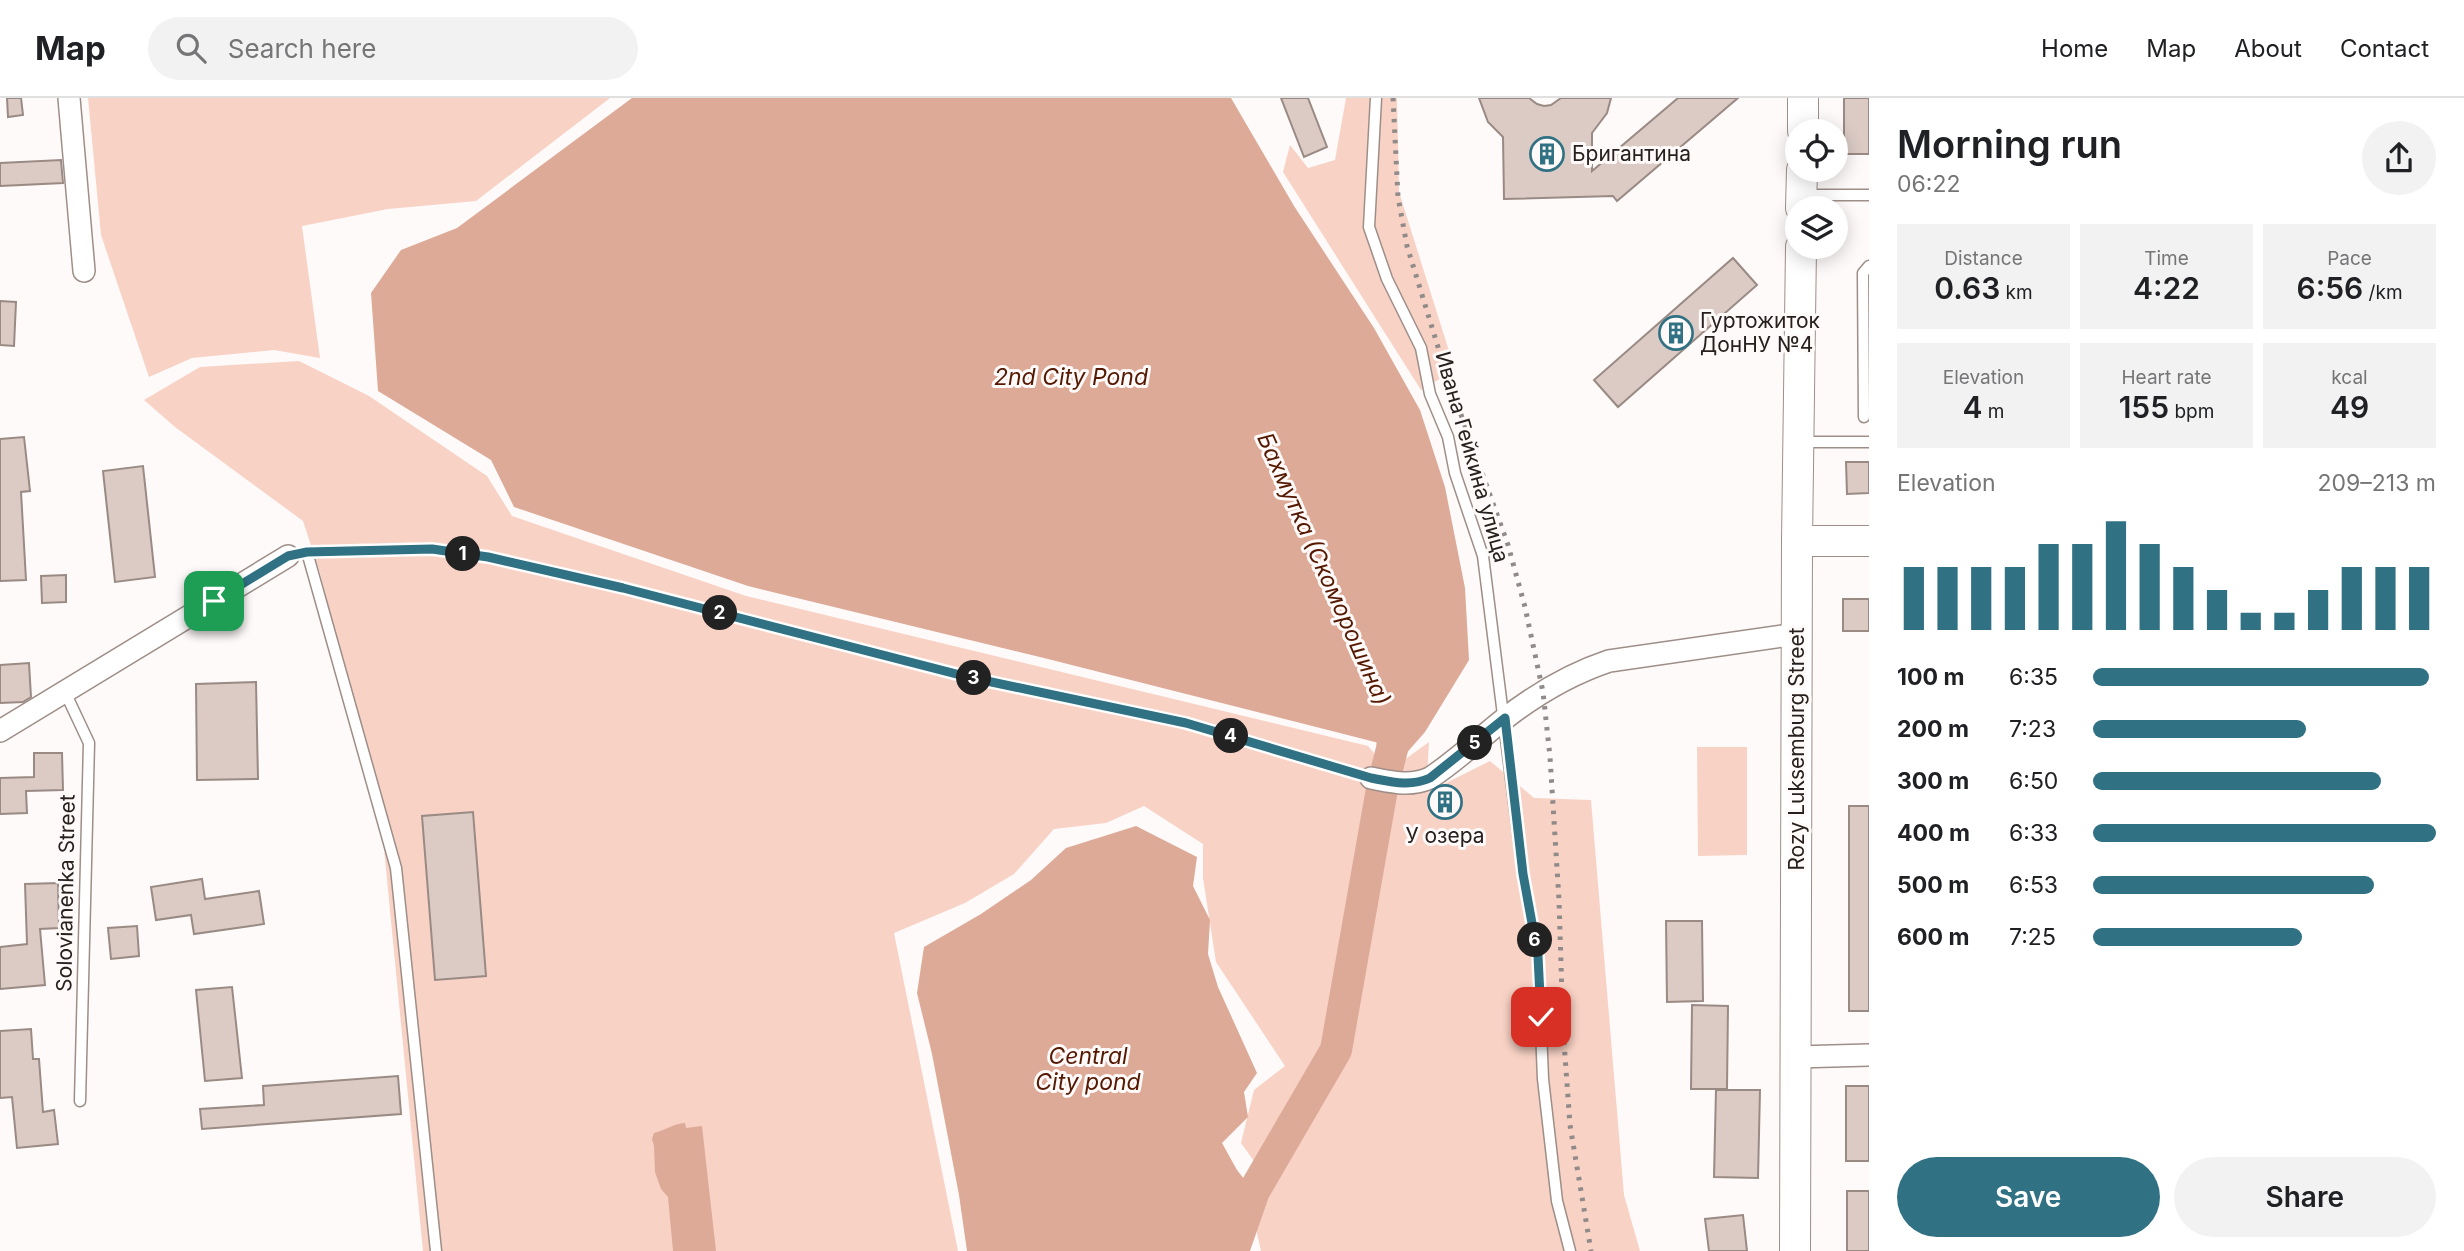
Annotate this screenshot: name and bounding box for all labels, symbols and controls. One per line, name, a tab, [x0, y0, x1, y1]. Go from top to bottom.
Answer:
search box	[148, 17, 638, 80]
text: Map	[35, 28, 106, 68]
icon: search	[172, 29, 210, 67]
text: Search here	[228, 33, 376, 64]
text: Home	[2041, 34, 2108, 63]
text: Map	[2146, 34, 2196, 63]
text: About	[2234, 34, 2302, 63]
text: Contact	[2340, 34, 2429, 63]
map controls	[1785, 119, 1848, 259]
button: locate	[1785, 119, 1848, 182]
text: Morning run	[1897, 121, 2122, 167]
button: share	[2362, 121, 2436, 195]
building icon: Бригантина	[1528, 135, 1566, 173]
place label: Бригантина	[1572, 141, 1691, 166]
text: 06:22	[1897, 170, 1960, 198]
button: layers	[1785, 196, 1848, 259]
text: Distance	[1944, 247, 2023, 270]
text: Time	[2144, 247, 2189, 270]
text: Pace	[2327, 247, 2372, 270]
text: 0.63	[1934, 270, 2000, 306]
text: 4:22	[2133, 270, 2200, 306]
text: 6:56	[2296, 270, 2363, 306]
text: km	[2000, 281, 2033, 304]
text: /km	[2363, 281, 2403, 304]
place label: Гуртожиток ДонНУ №4	[1700, 308, 1821, 357]
building icon: Гуртожиток ДонНУ №4	[1657, 314, 1695, 352]
street label: Ивана Гейкина улица	[1430, 348, 1515, 565]
water label: 2nd City Pond	[994, 363, 1149, 391]
text: Elevation	[1943, 366, 2024, 389]
text: Heart rate	[2122, 366, 2212, 389]
text: kcal	[2331, 366, 2368, 389]
text: 4	[1963, 389, 1982, 425]
text: 155	[2119, 389, 2169, 425]
text: 49	[2330, 389, 2369, 425]
text: m	[1982, 400, 2004, 423]
text: bpm	[2169, 400, 2214, 423]
water label: Бахмутка (Скоморошина)	[1251, 428, 1397, 710]
text: Elevation	[1897, 469, 1996, 497]
text: 209–213 m	[2317, 469, 2436, 497]
pin: 1	[446, 536, 480, 572]
text: 1	[458, 542, 467, 565]
pin	[184, 571, 244, 631]
icon: arrive	[195, 582, 233, 620]
pin: 2	[702, 596, 738, 630]
text: 2	[714, 601, 725, 624]
street label: Rozy Luksemburg Street	[1784, 627, 1809, 871]
pin: 3	[956, 660, 992, 696]
text: 100 m	[1897, 663, 1964, 691]
text: 6:35	[2009, 663, 2058, 691]
text: 3	[967, 666, 980, 689]
text: 200 m	[1897, 715, 1969, 743]
text: 7:23	[2009, 715, 2056, 743]
pin: 4	[1214, 718, 1248, 754]
text: 4	[1224, 724, 1237, 747]
pin: 5	[1458, 726, 1492, 760]
text: 5	[1468, 731, 1481, 754]
text: 300 m	[1897, 767, 1969, 795]
text: 6:50	[2009, 767, 2058, 795]
building icon: У озера	[1426, 783, 1464, 821]
street label: Solovianenka Street	[51, 794, 80, 992]
text: 400 m	[1897, 819, 1970, 847]
text: 6:33	[2009, 819, 2058, 847]
place label: У озера	[1405, 823, 1485, 848]
text: 500 m	[1897, 871, 1969, 899]
text: 6:53	[2009, 871, 2058, 899]
pin: 6	[1518, 922, 1552, 958]
text: 600 m	[1897, 923, 1969, 951]
text: 7:25	[2009, 923, 2056, 951]
text: 6	[1528, 928, 1541, 951]
pin	[1511, 987, 1571, 1047]
icon: check	[1522, 998, 1560, 1036]
water label: Central City pond	[1035, 1042, 1142, 1096]
button: Save	[1897, 1157, 2160, 1237]
button: Share	[2174, 1157, 2436, 1237]

